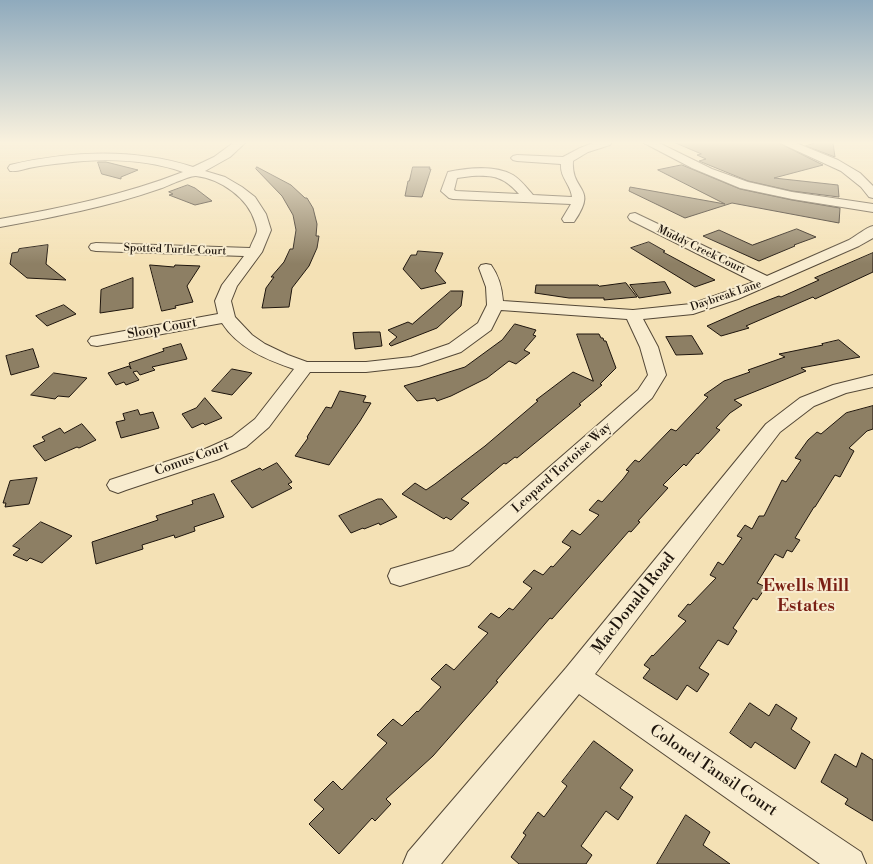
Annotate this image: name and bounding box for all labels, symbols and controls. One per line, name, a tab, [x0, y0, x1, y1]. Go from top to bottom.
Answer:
street label: Muddy Creek Court	[655, 223, 747, 277]
street label: Spotted Turtle Court	[123, 242, 227, 258]
street label: Daybreak Lane	[689, 278, 763, 314]
street label: Sloop Court	[126, 315, 198, 343]
street label: Leopard Tortoise Way	[509, 419, 615, 517]
street label: Comus Court	[153, 438, 231, 480]
street label: MacDonald Road	[588, 549, 680, 659]
district label: Ewells Mill Estates	[763, 577, 849, 617]
street label: Colonel Tansil Court	[646, 721, 780, 821]

